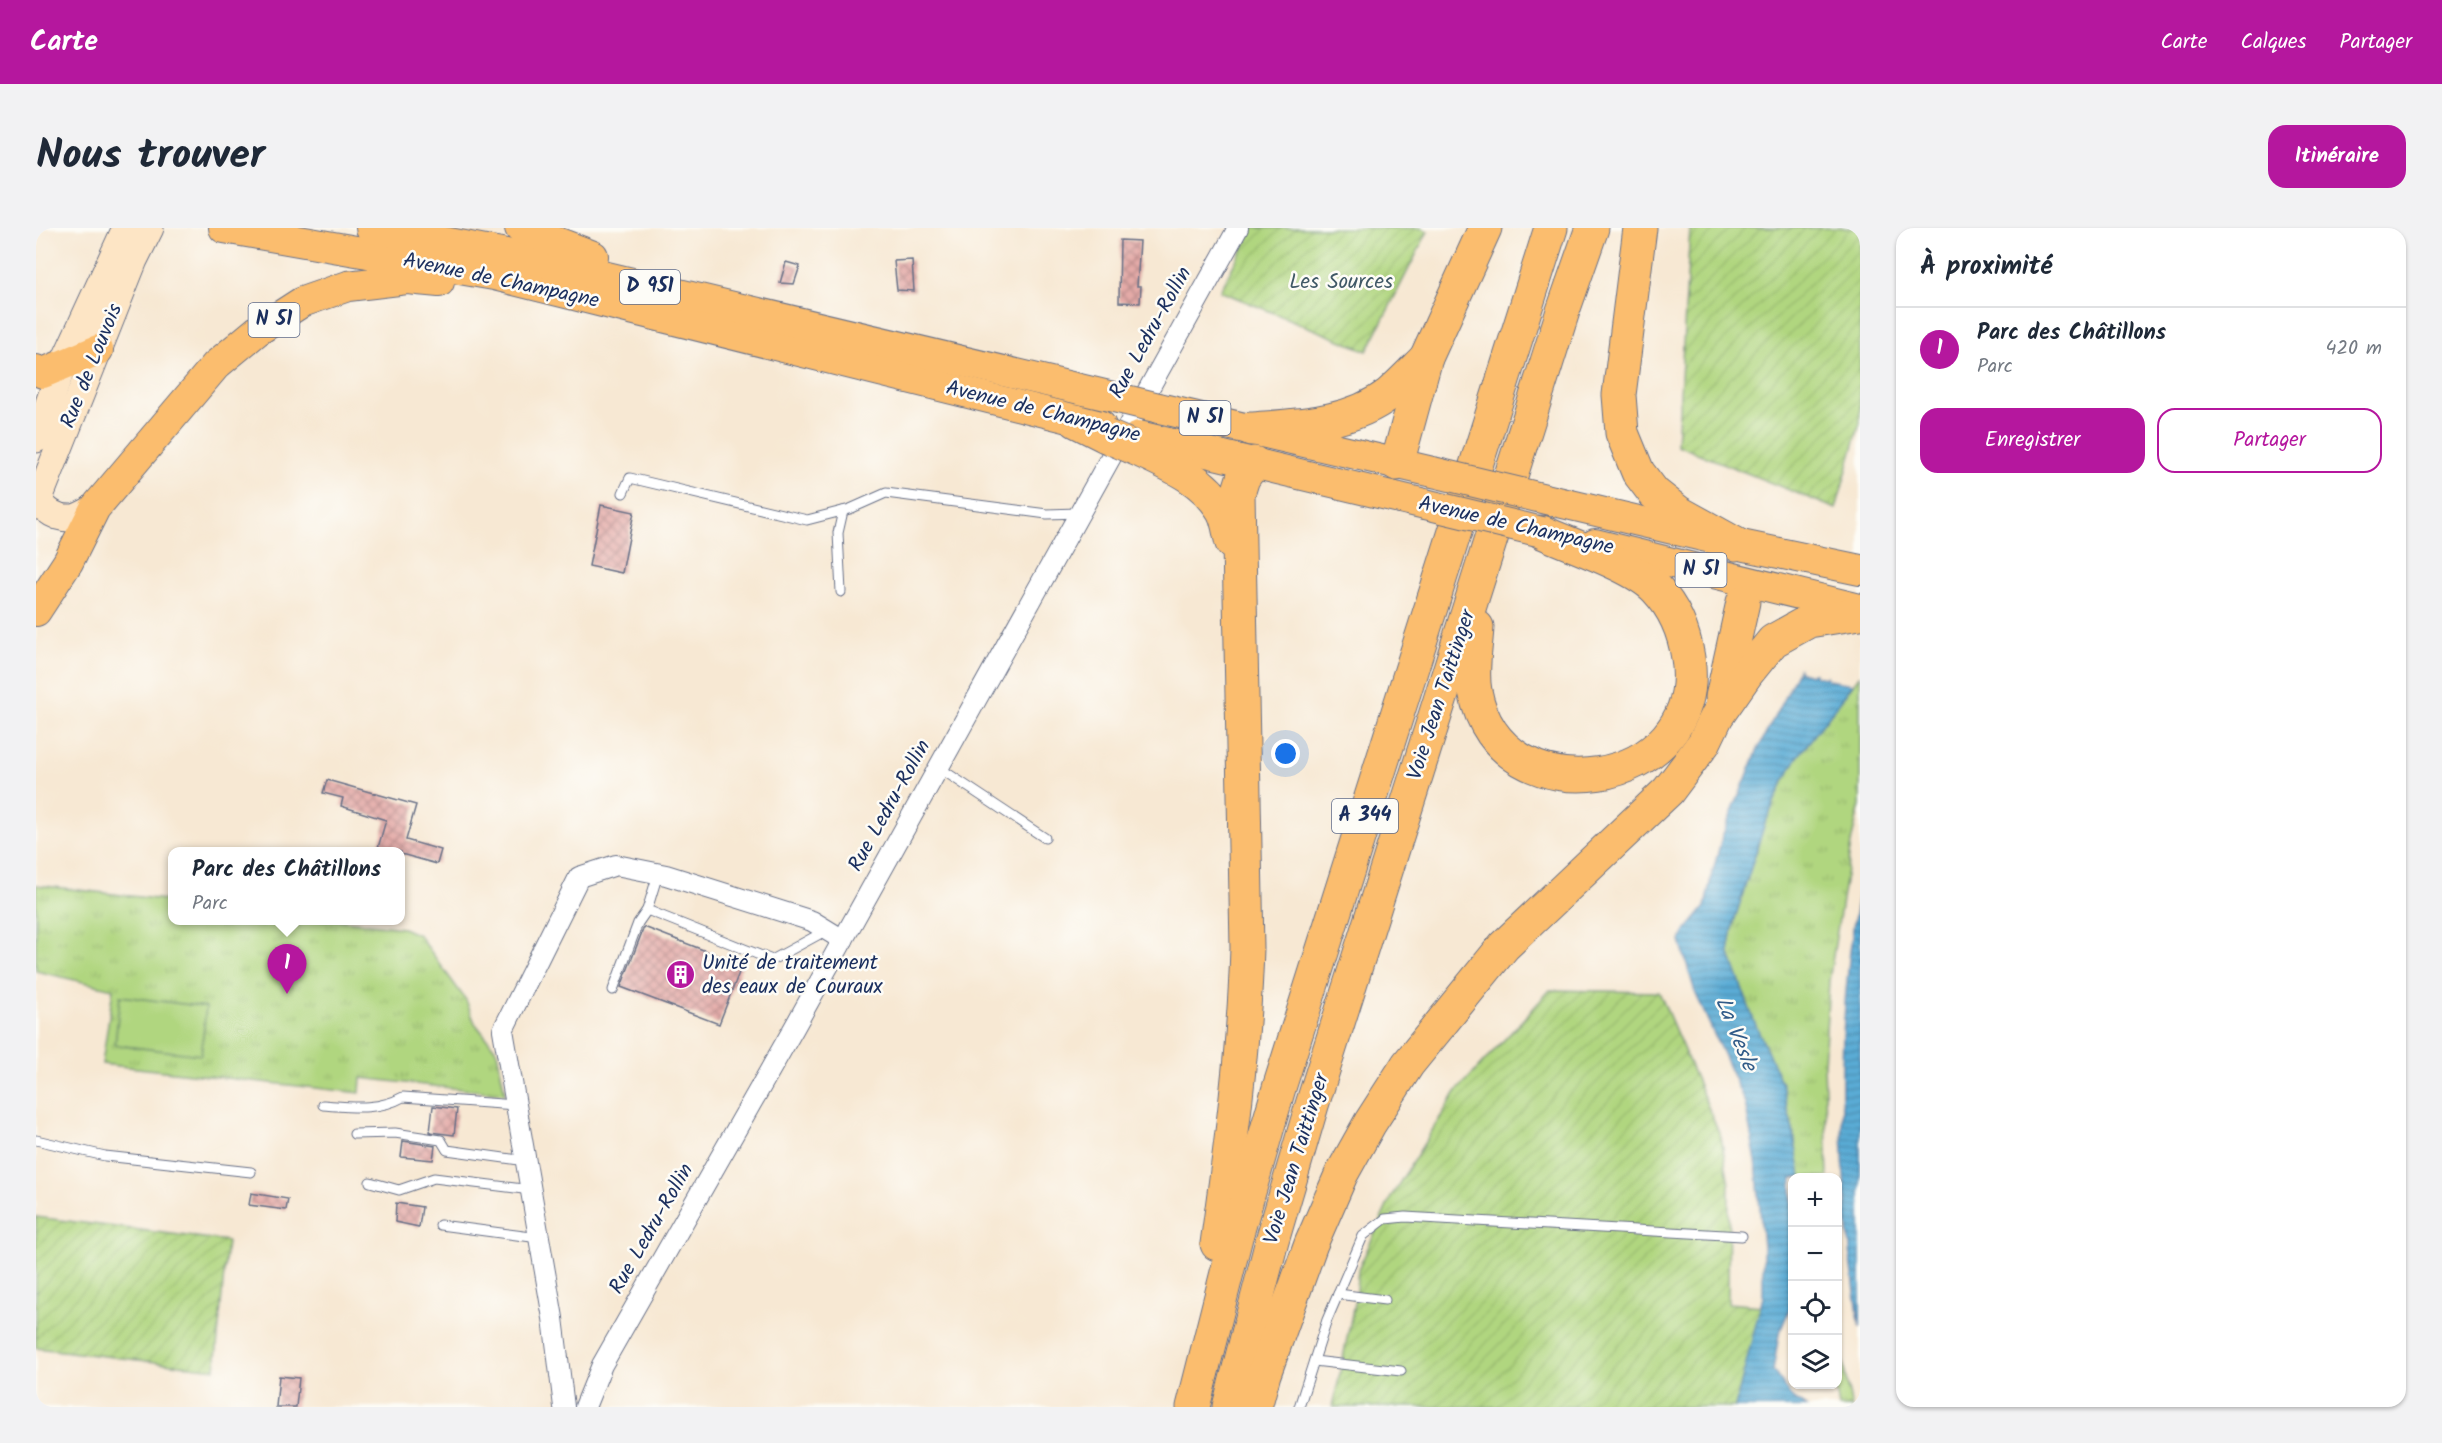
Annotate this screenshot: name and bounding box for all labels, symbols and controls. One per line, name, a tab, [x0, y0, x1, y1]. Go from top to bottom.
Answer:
text: Carte	[30, 20, 98, 65]
text: Carte	[2160, 26, 2207, 59]
text: Calques	[2240, 26, 2306, 59]
text: Partager	[2339, 26, 2412, 59]
text: Nous trouver	[36, 123, 265, 190]
button: Itinéraire	[2268, 125, 2406, 188]
street label: Avenue de Champagne	[400, 244, 603, 318]
text: À proximité	[1920, 246, 2052, 288]
street label: Rue Ledru-Rollin	[1101, 261, 1201, 405]
park label: Les Sources	[1289, 266, 1393, 299]
road number: D 951	[620, 270, 680, 304]
street label: Rue de Louvois	[52, 299, 132, 433]
road number: N 51	[248, 303, 300, 337]
text: Parc des Châtillons	[1977, 316, 2166, 351]
text: 1	[1936, 333, 1943, 365]
text: 420 m	[2325, 333, 2382, 365]
text: Parc	[1977, 351, 2013, 383]
street label: Avenue de Champagne	[942, 372, 1144, 452]
road number: N 51	[1180, 401, 1230, 435]
button: Enregistrer	[1920, 408, 2145, 473]
button: Partager	[2157, 408, 2382, 473]
street label: Avenue de Champagne	[1415, 487, 1617, 565]
road number: N 51	[1676, 553, 1726, 587]
street label: Voie Jean Taittinger	[1399, 605, 1485, 784]
street label: Rue Ledru-Rollin	[840, 734, 940, 878]
your location	[1271, 739, 1300, 768]
road number: A 344	[1332, 799, 1398, 833]
popup	[168, 847, 405, 925]
text: Parc des Châtillons	[192, 853, 381, 888]
text: Parc	[192, 888, 228, 920]
pin: 1	[268, 944, 306, 994]
place label: Unité de traitement des eaux de Couraux	[702, 947, 884, 1004]
building icon: Unité de traitement des eaux de Couraux	[665, 959, 697, 991]
water label: La Vesle	[1704, 992, 1767, 1078]
street label: Voie Jean Taittinger	[1255, 1068, 1339, 1249]
street label: Rue Ledru-Rollin	[601, 1157, 703, 1301]
map controls	[1788, 1173, 1842, 1389]
button: +	[1788, 1173, 1842, 1227]
button: −	[1788, 1227, 1842, 1281]
button: locate	[1788, 1281, 1842, 1335]
button: layers	[1788, 1335, 1842, 1389]

